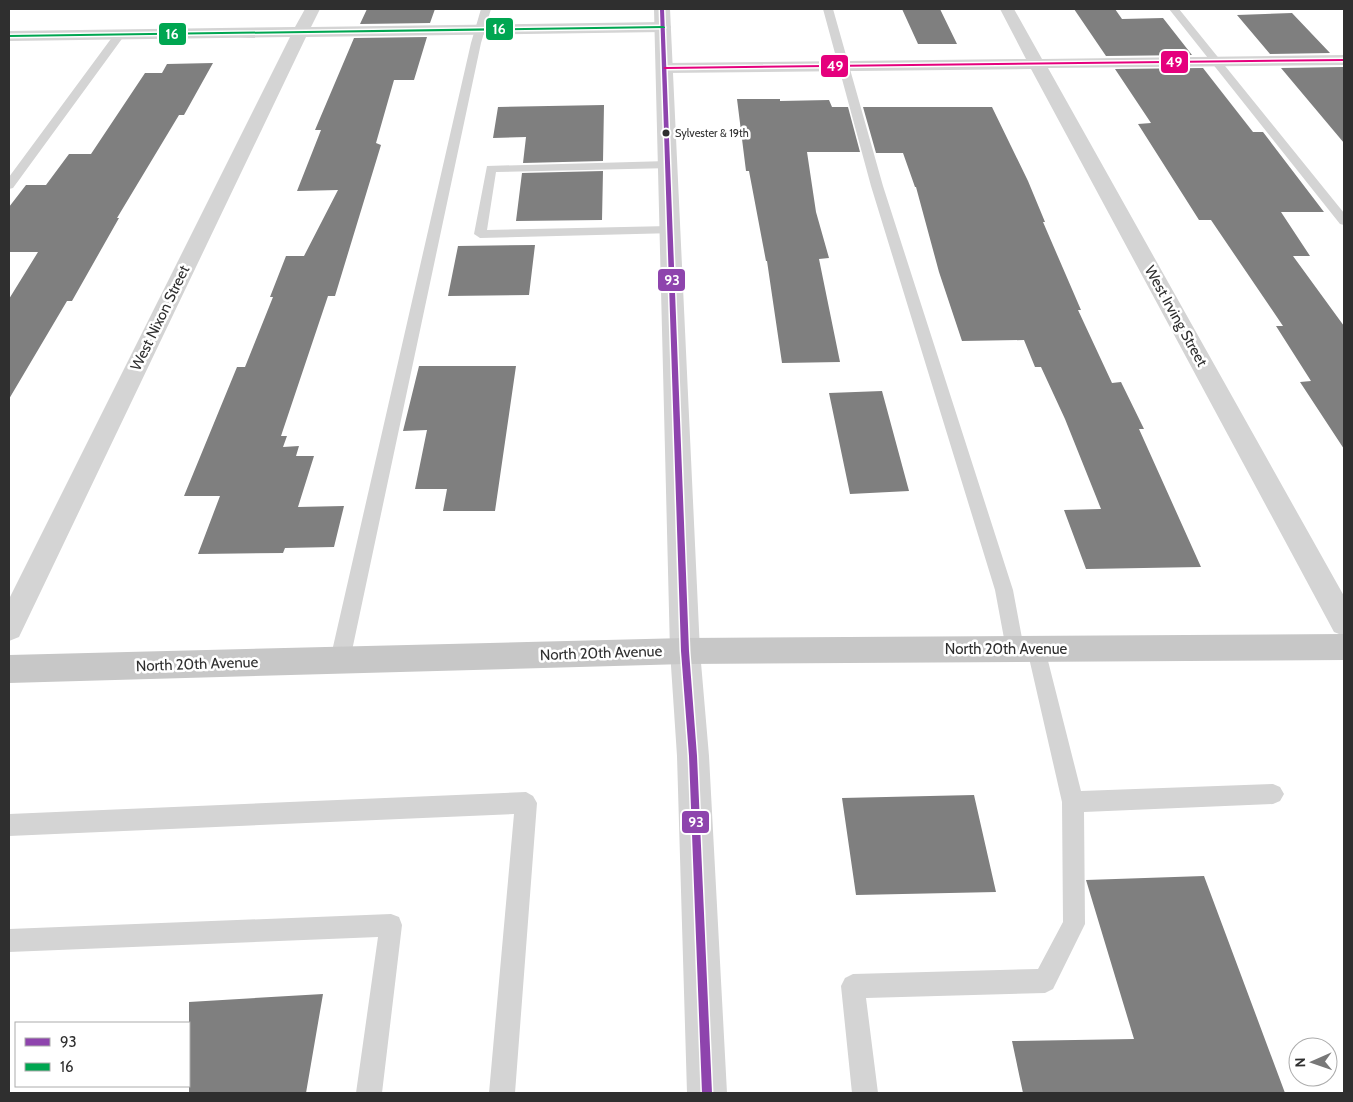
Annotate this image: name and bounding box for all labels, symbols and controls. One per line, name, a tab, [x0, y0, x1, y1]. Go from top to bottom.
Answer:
line badge: 16	[485, 17, 514, 41]
text: 16	[492, 20, 506, 38]
line badge: 16	[158, 22, 187, 46]
text: 16	[165, 25, 179, 43]
line badge: 49	[1160, 50, 1189, 74]
text: 49	[1166, 53, 1182, 71]
line badge: 49	[820, 54, 849, 78]
text: 49	[827, 57, 843, 75]
place label: Sylvester & 19th	[675, 126, 749, 140]
marker: Sylvester & 19th	[661, 128, 671, 138]
street label: West Nixon Street	[127, 262, 193, 374]
street label: West Irving Street	[1141, 262, 1211, 370]
line badge: 93	[657, 268, 686, 292]
text: 93	[664, 271, 680, 289]
street label: North 20th Avenue	[945, 640, 1067, 658]
street label: North 20th Avenue	[540, 642, 663, 664]
street label: North 20th Avenue	[136, 653, 259, 675]
line badge: 93	[681, 810, 710, 834]
text: 93	[688, 813, 704, 831]
legend	[15, 1022, 190, 1087]
text: 93	[60, 1033, 77, 1051]
north arrow	[1288, 1037, 1338, 1087]
text: N	[1291, 1057, 1309, 1068]
text: 16	[60, 1058, 73, 1076]

